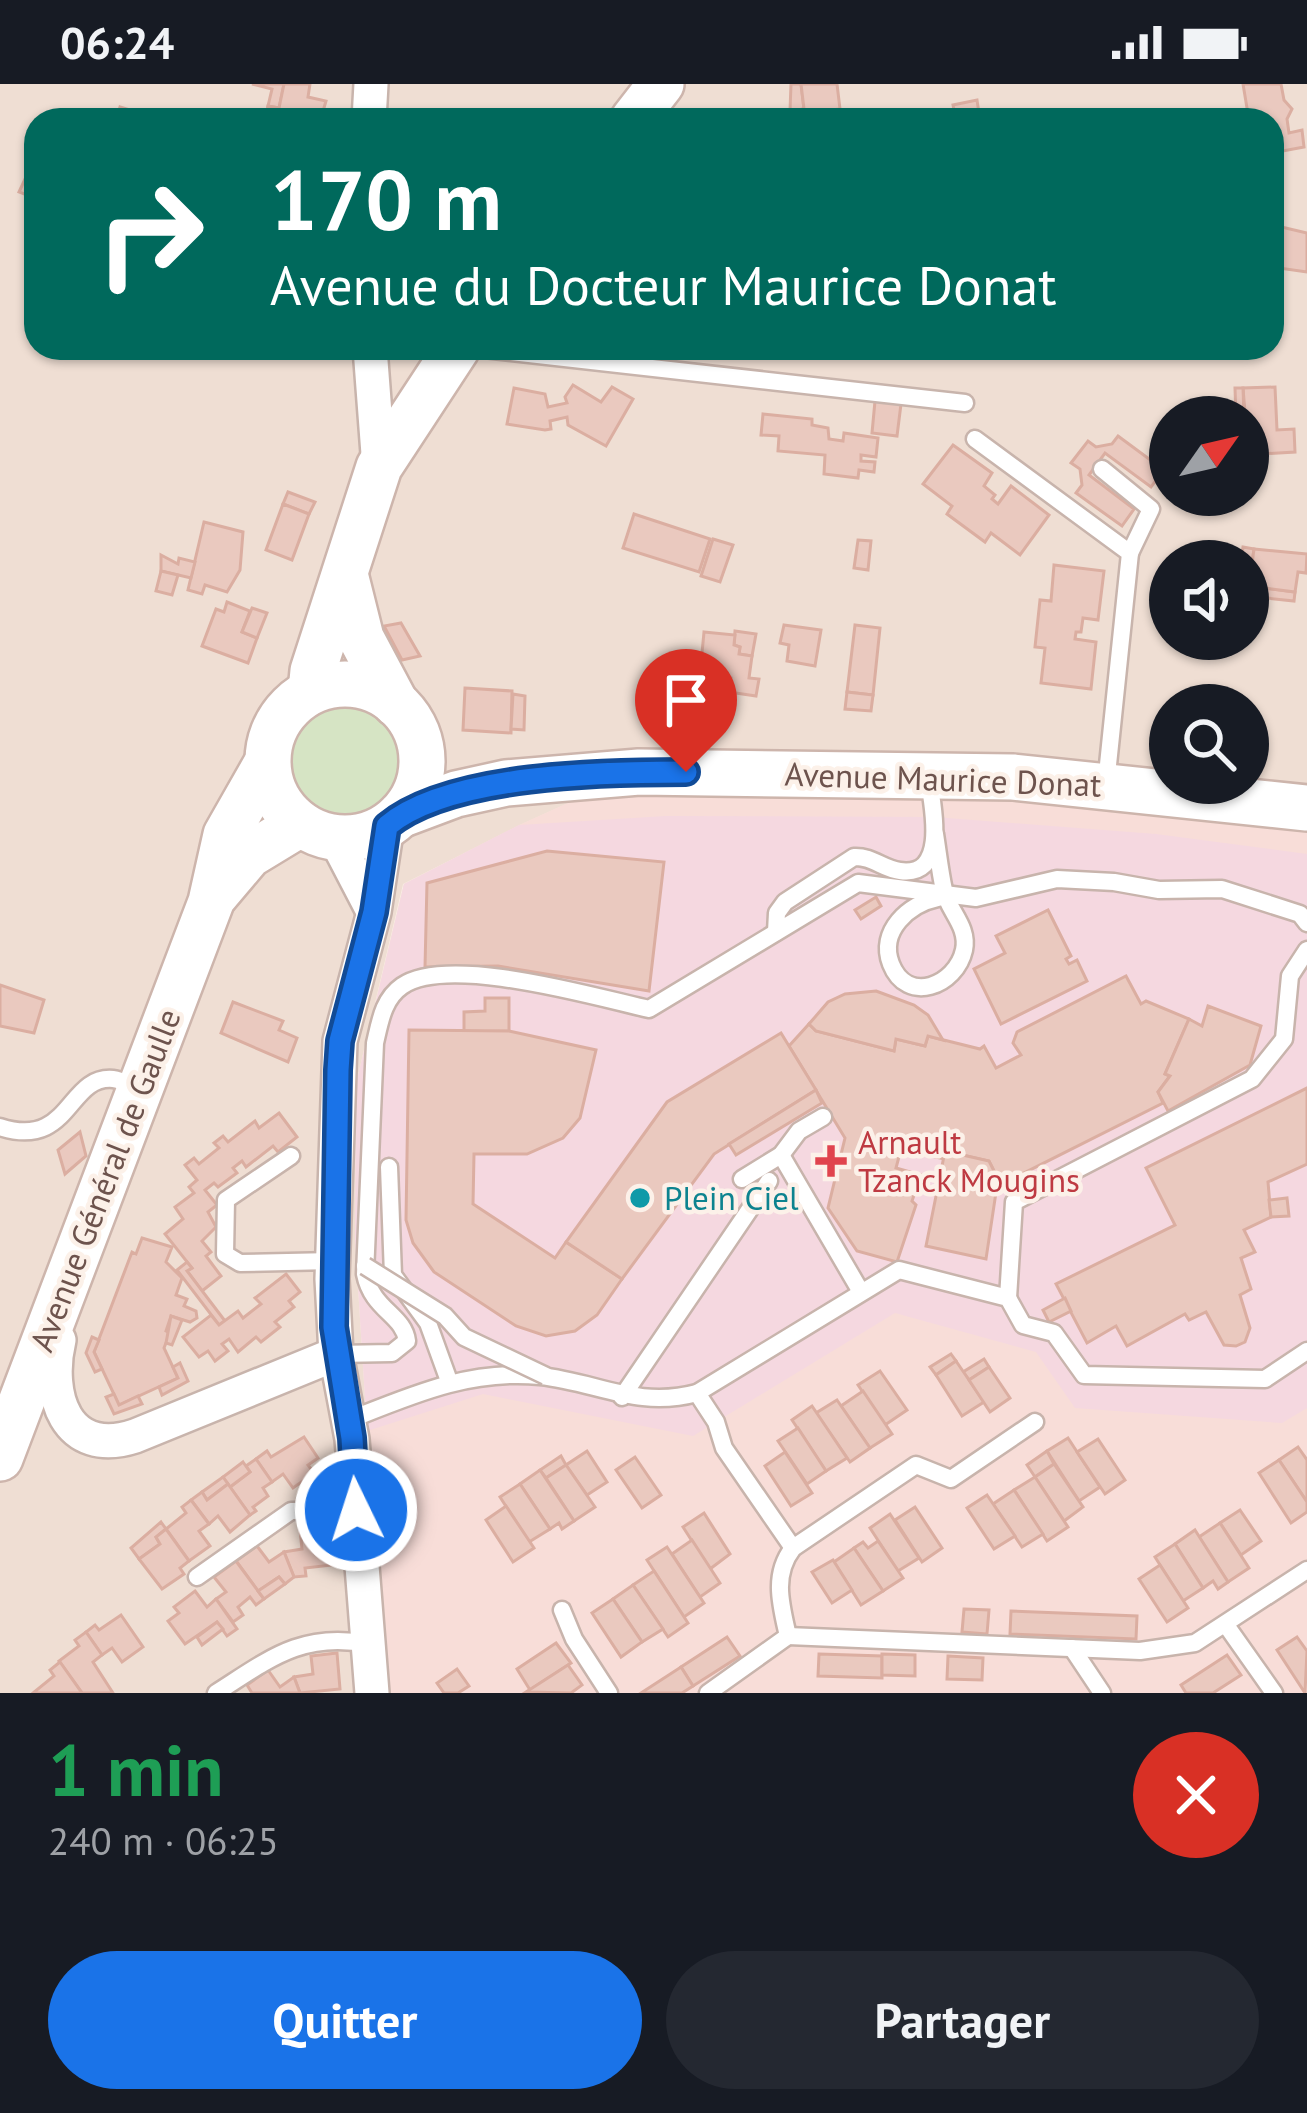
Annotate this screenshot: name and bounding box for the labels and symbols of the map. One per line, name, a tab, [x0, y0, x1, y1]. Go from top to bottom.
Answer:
north arrow	[1149, 396, 1269, 516]
pin	[635, 649, 737, 772]
street label: Avenue Maurice Donat	[784, 751, 1102, 806]
street label: Avenue Général de Gaulle	[19, 1002, 190, 1357]
place label: Arnault Tzanck Mougins	[858, 1120, 1080, 1201]
marker: Arnault Tzanck Mougins	[815, 1145, 847, 1177]
place label: Plein Ciel	[664, 1176, 799, 1219]
marker: Plein Ciel	[627, 1185, 653, 1211]
position arrow	[293, 1447, 419, 1573]

